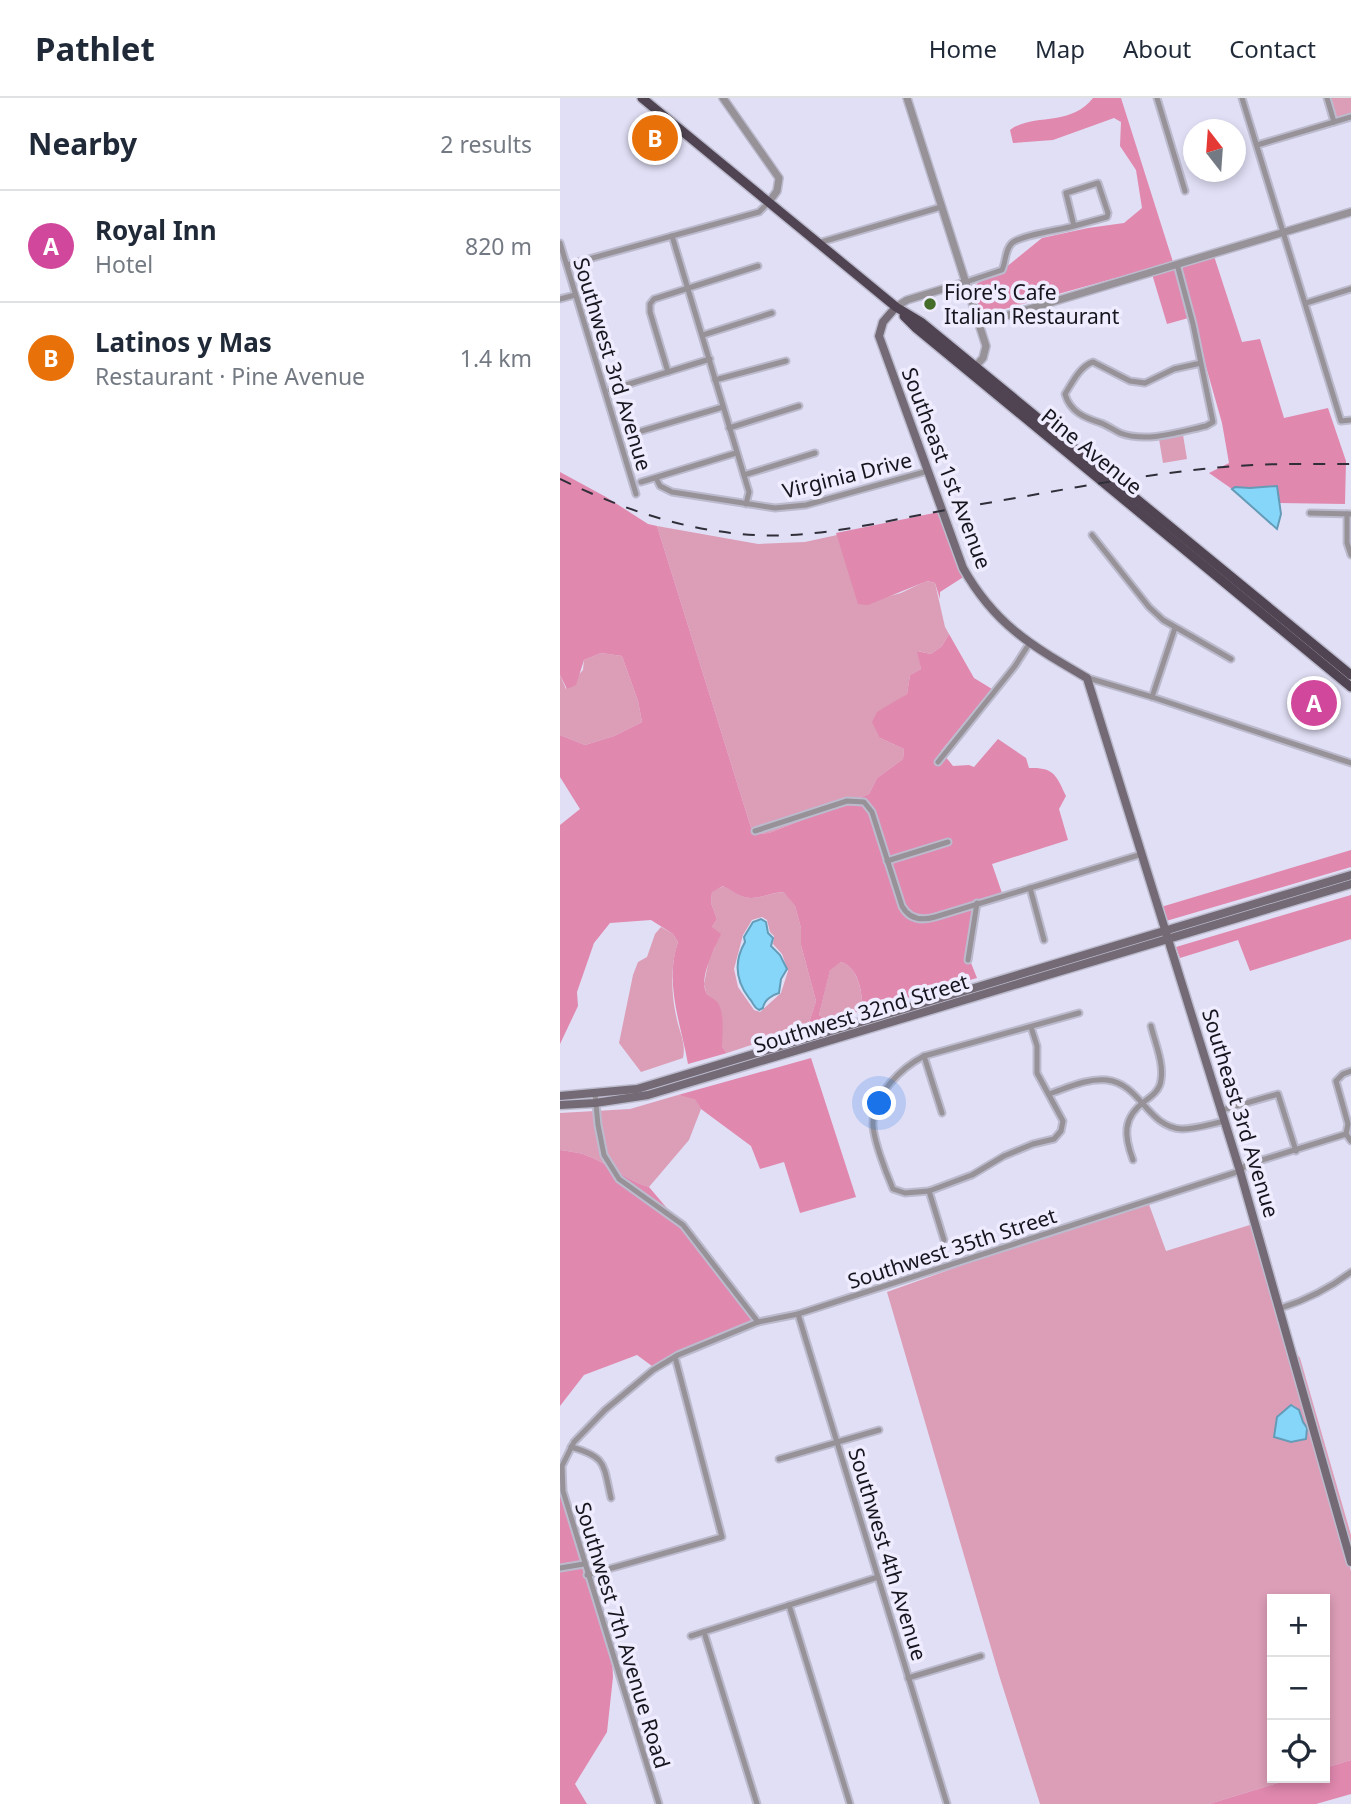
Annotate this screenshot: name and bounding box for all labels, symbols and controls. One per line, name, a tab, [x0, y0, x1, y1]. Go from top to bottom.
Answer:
text: Pathlet	[35, 26, 155, 71]
text: Home	[929, 32, 997, 65]
text: Map	[1035, 32, 1085, 65]
text: About	[1123, 32, 1191, 65]
text: Contact	[1229, 32, 1316, 65]
pin: B	[632, 112, 678, 164]
north arrow	[1183, 119, 1246, 182]
text: Nearby	[28, 123, 137, 164]
text: 2 results	[440, 128, 532, 160]
text: Royal Inn	[95, 212, 217, 248]
text: A	[43, 230, 59, 262]
text: 820 m	[465, 230, 532, 262]
text: Hotel	[95, 248, 153, 280]
street label: Southwest 3rd Avenue	[567, 254, 659, 474]
place label: Fiore's Cafe Italian Restaurant	[944, 278, 1120, 330]
marker: Fiore's Cafe Italian Restaurant	[922, 296, 938, 312]
text: Latinos y Mas	[95, 324, 272, 360]
text: B	[43, 342, 59, 374]
text: 1.4 km	[460, 342, 532, 374]
text: Restaurant · Pine Avenue	[95, 360, 365, 392]
street label: Southeast 1st Avenue	[896, 363, 998, 573]
street label: Pine Avenue	[1036, 402, 1148, 500]
street label: Virginia Drive	[779, 445, 915, 505]
pin: A	[1291, 677, 1337, 729]
street label: Southwest 32nd Street	[750, 967, 972, 1059]
street label: Southeast 3rd Avenue	[1196, 1005, 1286, 1221]
your location	[862, 1086, 896, 1120]
street label: Southwest 35th Street	[844, 1201, 1060, 1295]
street label: Southwest 4th Avenue	[842, 1444, 934, 1664]
street label: Southwest 7th Avenue Road	[569, 1499, 677, 1771]
map controls	[1267, 1594, 1330, 1783]
button: +	[1267, 1594, 1330, 1657]
button: −	[1267, 1657, 1330, 1720]
button: locate	[1267, 1720, 1330, 1783]

